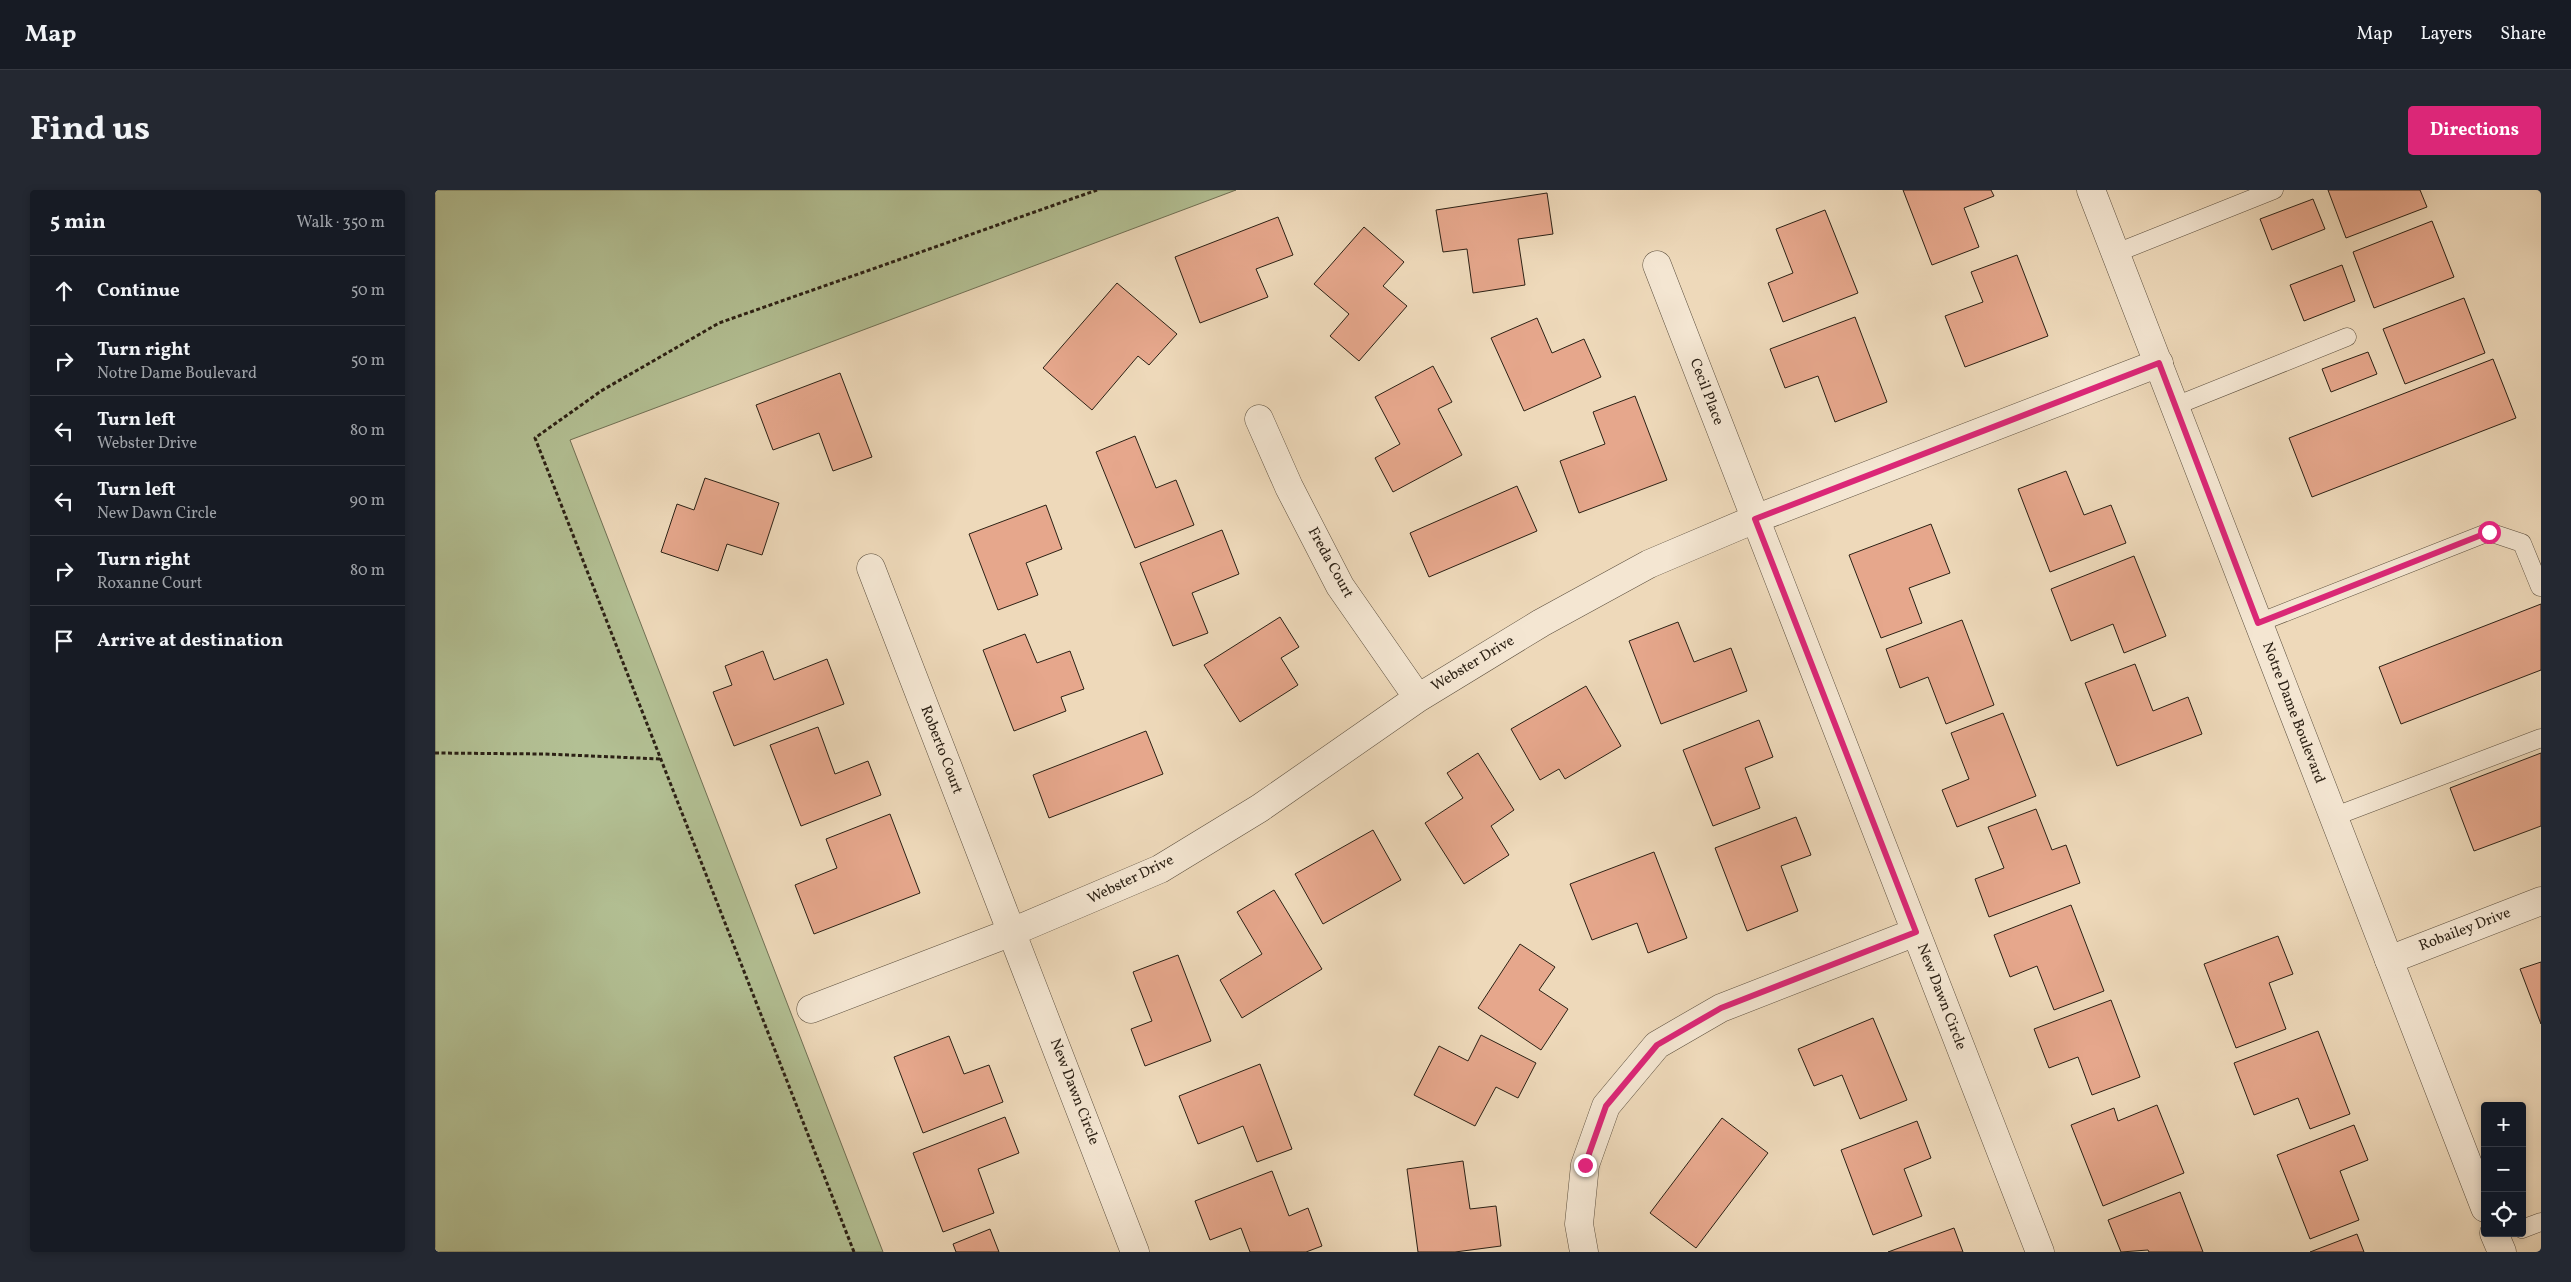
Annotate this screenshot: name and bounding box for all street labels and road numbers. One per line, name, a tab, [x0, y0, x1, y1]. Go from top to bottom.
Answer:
street label: Cecil Place	[1684, 356, 1728, 428]
street label: Freda Court	[1302, 524, 1358, 602]
street label: Webster Drive	[1427, 631, 1519, 697]
street label: Notre Dame Boulevard	[2256, 639, 2330, 787]
street label: Roberto Court	[914, 703, 968, 797]
street label: Webster Drive	[1084, 850, 1178, 910]
street label: Robailey Drive	[2416, 903, 2514, 957]
street label: New Dawn Circle	[1911, 941, 1971, 1053]
street label: New Dawn Circle	[1044, 1036, 1104, 1148]

